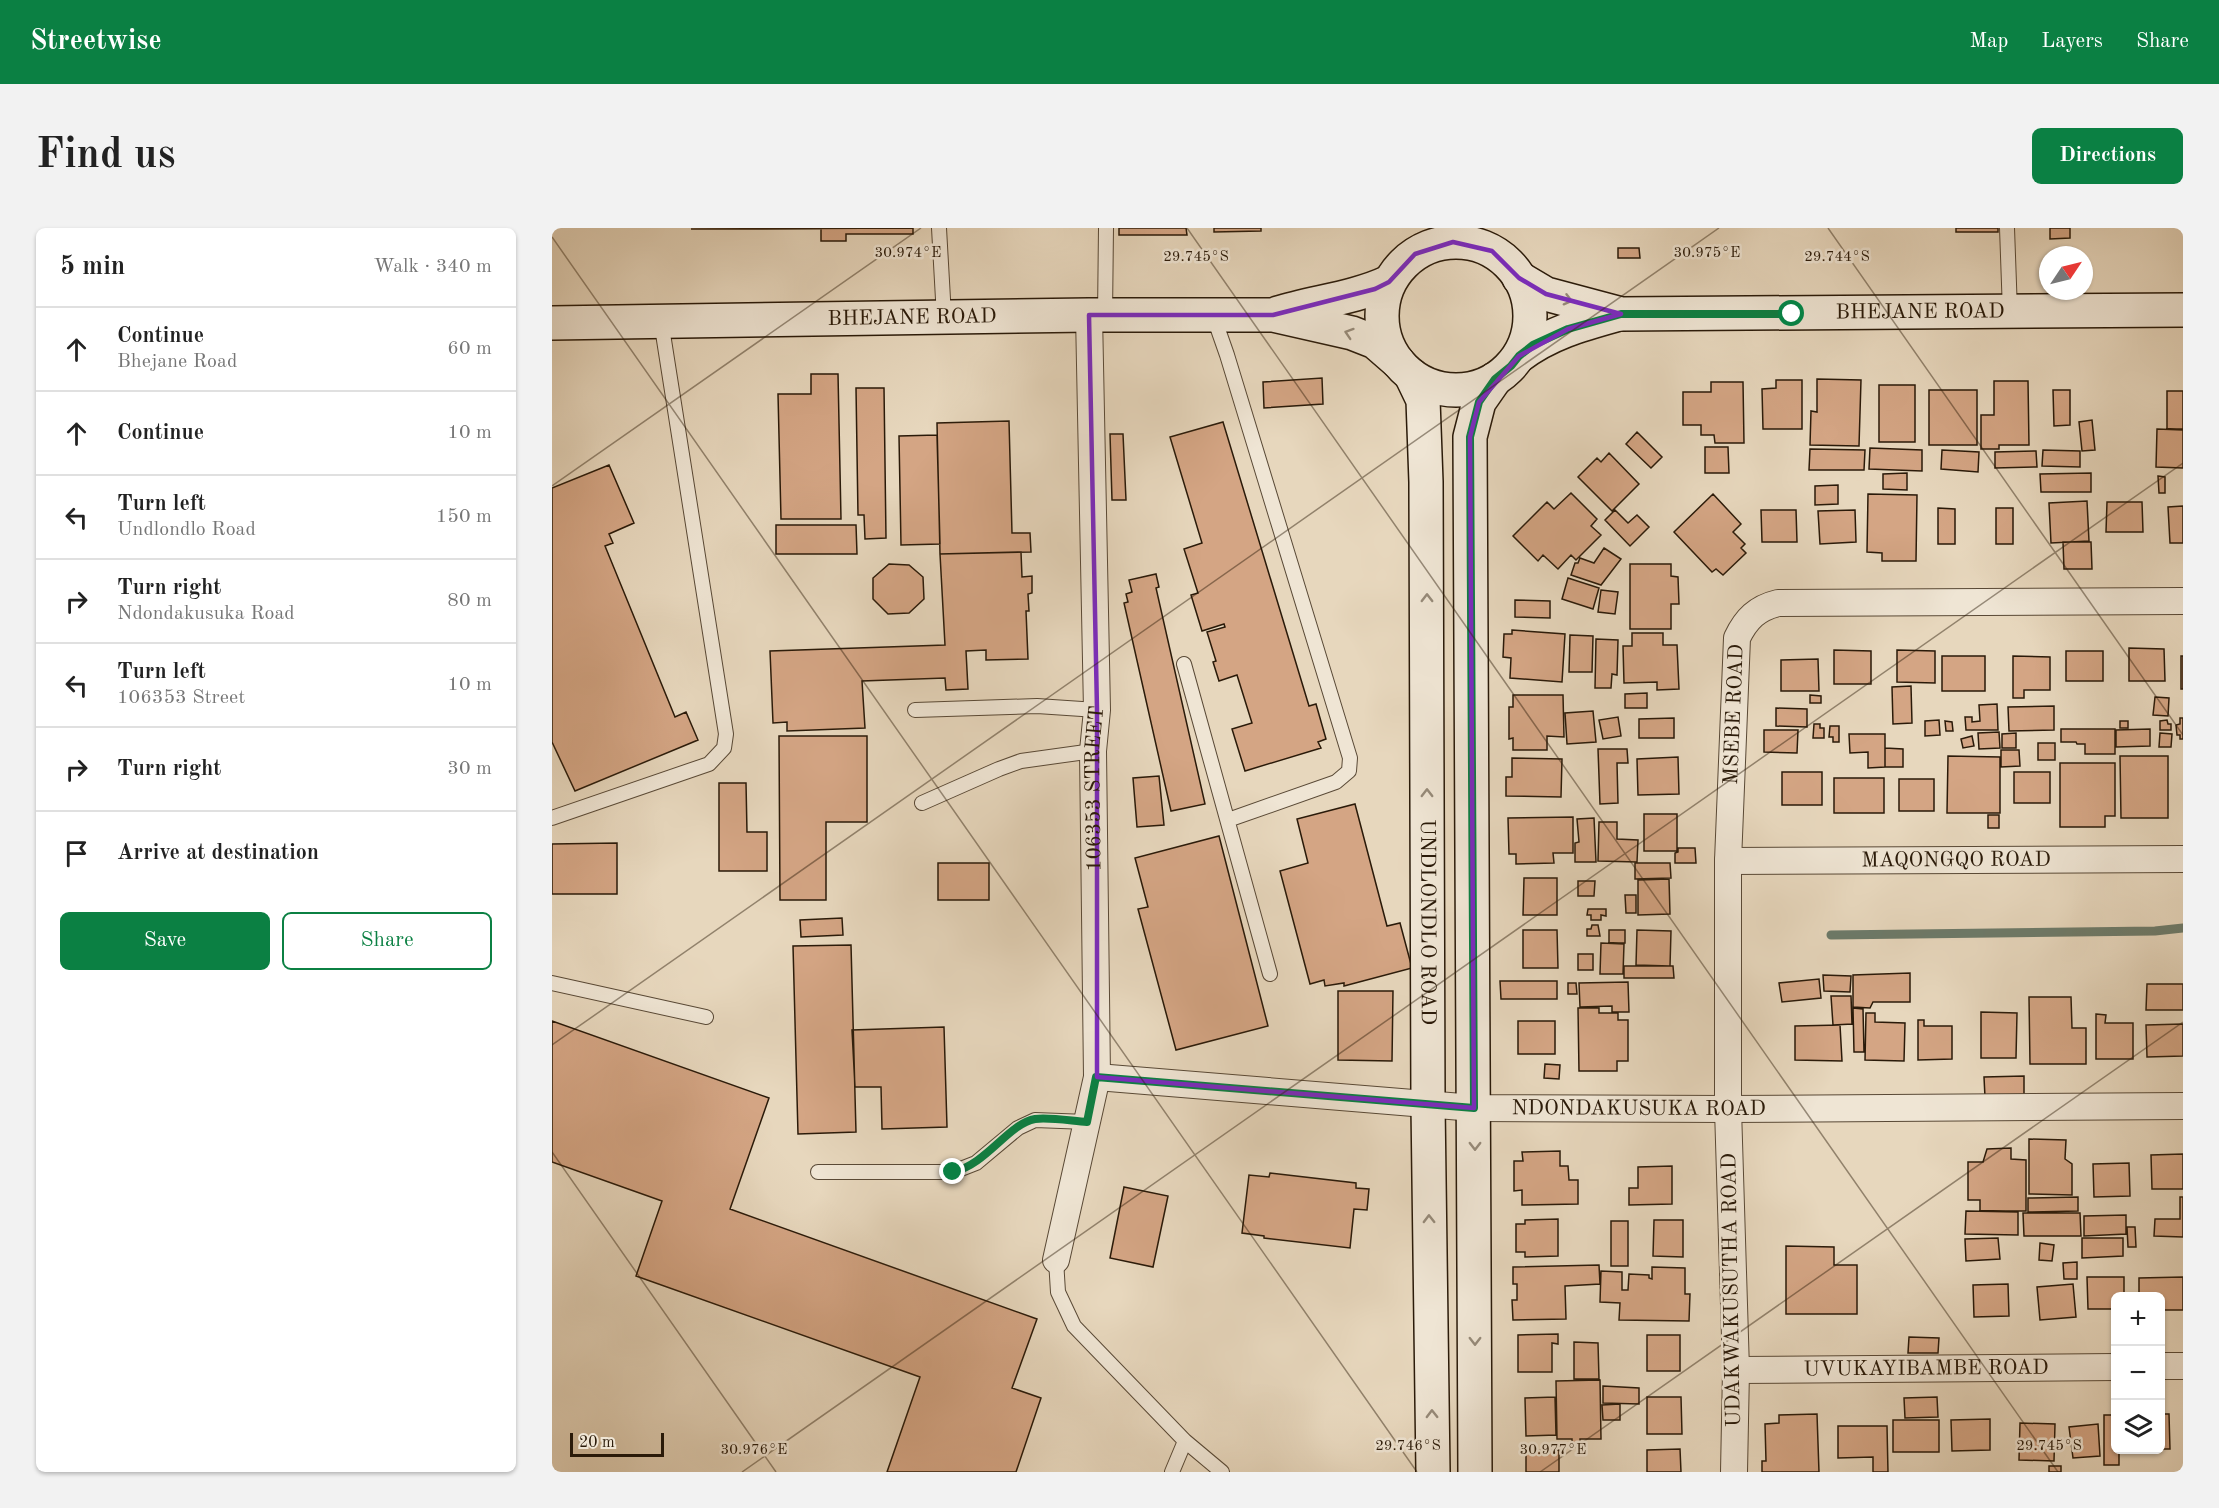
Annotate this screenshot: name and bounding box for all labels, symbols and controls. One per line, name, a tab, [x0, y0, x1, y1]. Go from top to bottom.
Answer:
text: Streetwise	[30, 28, 162, 56]
text: Map	[1969, 31, 2008, 52]
text: Layers	[2041, 31, 2103, 52]
text: Share	[2136, 31, 2189, 52]
button: Directions	[2032, 128, 2183, 184]
text: Find us	[36, 135, 175, 177]
text: 30.974°E	[875, 246, 941, 261]
text: 30.975°E	[1674, 246, 1740, 261]
north arrow	[2039, 246, 2093, 300]
text: 29.745°S	[1163, 250, 1229, 265]
text: 29.744°S	[1804, 250, 1870, 265]
text: 5 min	[60, 254, 125, 280]
text: Walk · 340 m	[373, 257, 492, 277]
one-way arrow	[1562, 293, 1573, 305]
route start	[1778, 300, 1804, 326]
street label: BHEJANE ROAD	[1835, 301, 2005, 323]
street label: BHEJANE ROAD	[827, 306, 997, 329]
text: Continue	[117, 325, 204, 347]
one-way arrow	[1344, 327, 1355, 340]
icon: ahead	[60, 333, 93, 366]
text: 60 m	[447, 339, 492, 359]
text: Bhejane Road	[117, 352, 237, 372]
icon: ahead	[60, 417, 93, 450]
text: Continue	[117, 422, 204, 444]
text: 10 m	[447, 423, 492, 443]
text: Turn left	[117, 493, 206, 515]
icon: left	[60, 501, 93, 534]
text: 150 m	[436, 507, 492, 527]
text: Undlondlo Road	[117, 520, 256, 540]
text: Turn right	[117, 577, 221, 599]
icon: right	[60, 585, 93, 618]
text: 80 m	[447, 591, 492, 611]
one-way arrow	[1421, 593, 1433, 602]
text: Ndondakusuka Road	[117, 604, 295, 624]
street label: MSEBE ROAD	[1721, 643, 1747, 785]
text: Turn left	[117, 661, 206, 683]
icon: left	[60, 669, 93, 702]
text: 10 m	[447, 675, 492, 695]
text: 106353 Street	[117, 688, 245, 708]
street label: 106353 STREET	[1082, 705, 1108, 872]
icon: right	[60, 753, 93, 786]
text: Turn right	[117, 758, 221, 780]
text: 30 m	[447, 759, 492, 779]
one-way arrow	[1421, 788, 1433, 797]
street label: UNDLONDLO ROAD	[1417, 819, 1438, 1025]
icon: arrive	[60, 837, 93, 870]
text: Arrive at destination	[117, 842, 319, 864]
street label: MAQONGQO ROAD	[1861, 849, 2051, 871]
button: Save	[60, 912, 270, 970]
button: Share	[282, 912, 492, 970]
street label: NDONDAKUSUKA ROAD	[1511, 1098, 1766, 1120]
one-way arrow	[1469, 1141, 1481, 1150]
street label: UDAKWAKUSUTHA ROAD	[1719, 1153, 1745, 1427]
route end	[939, 1158, 965, 1184]
one-way arrow	[1423, 1214, 1436, 1223]
map controls	[2111, 1292, 2165, 1454]
button: +	[2111, 1292, 2165, 1346]
one-way arrow	[1469, 1336, 1481, 1345]
button: −	[2111, 1346, 2165, 1400]
street label: UVUKAYIBAMBE ROAD	[1803, 1357, 2049, 1380]
button: layers	[2111, 1400, 2165, 1454]
one-way arrow	[1426, 1409, 1438, 1418]
scale bar	[570, 1430, 664, 1458]
text: 20 m	[579, 1435, 615, 1451]
text: 29.746°S	[1375, 1439, 1441, 1454]
text: 29.745°S	[2016, 1439, 2082, 1454]
text: 30.976°E	[721, 1443, 787, 1458]
text: 30.977°E	[1520, 1443, 1586, 1458]

